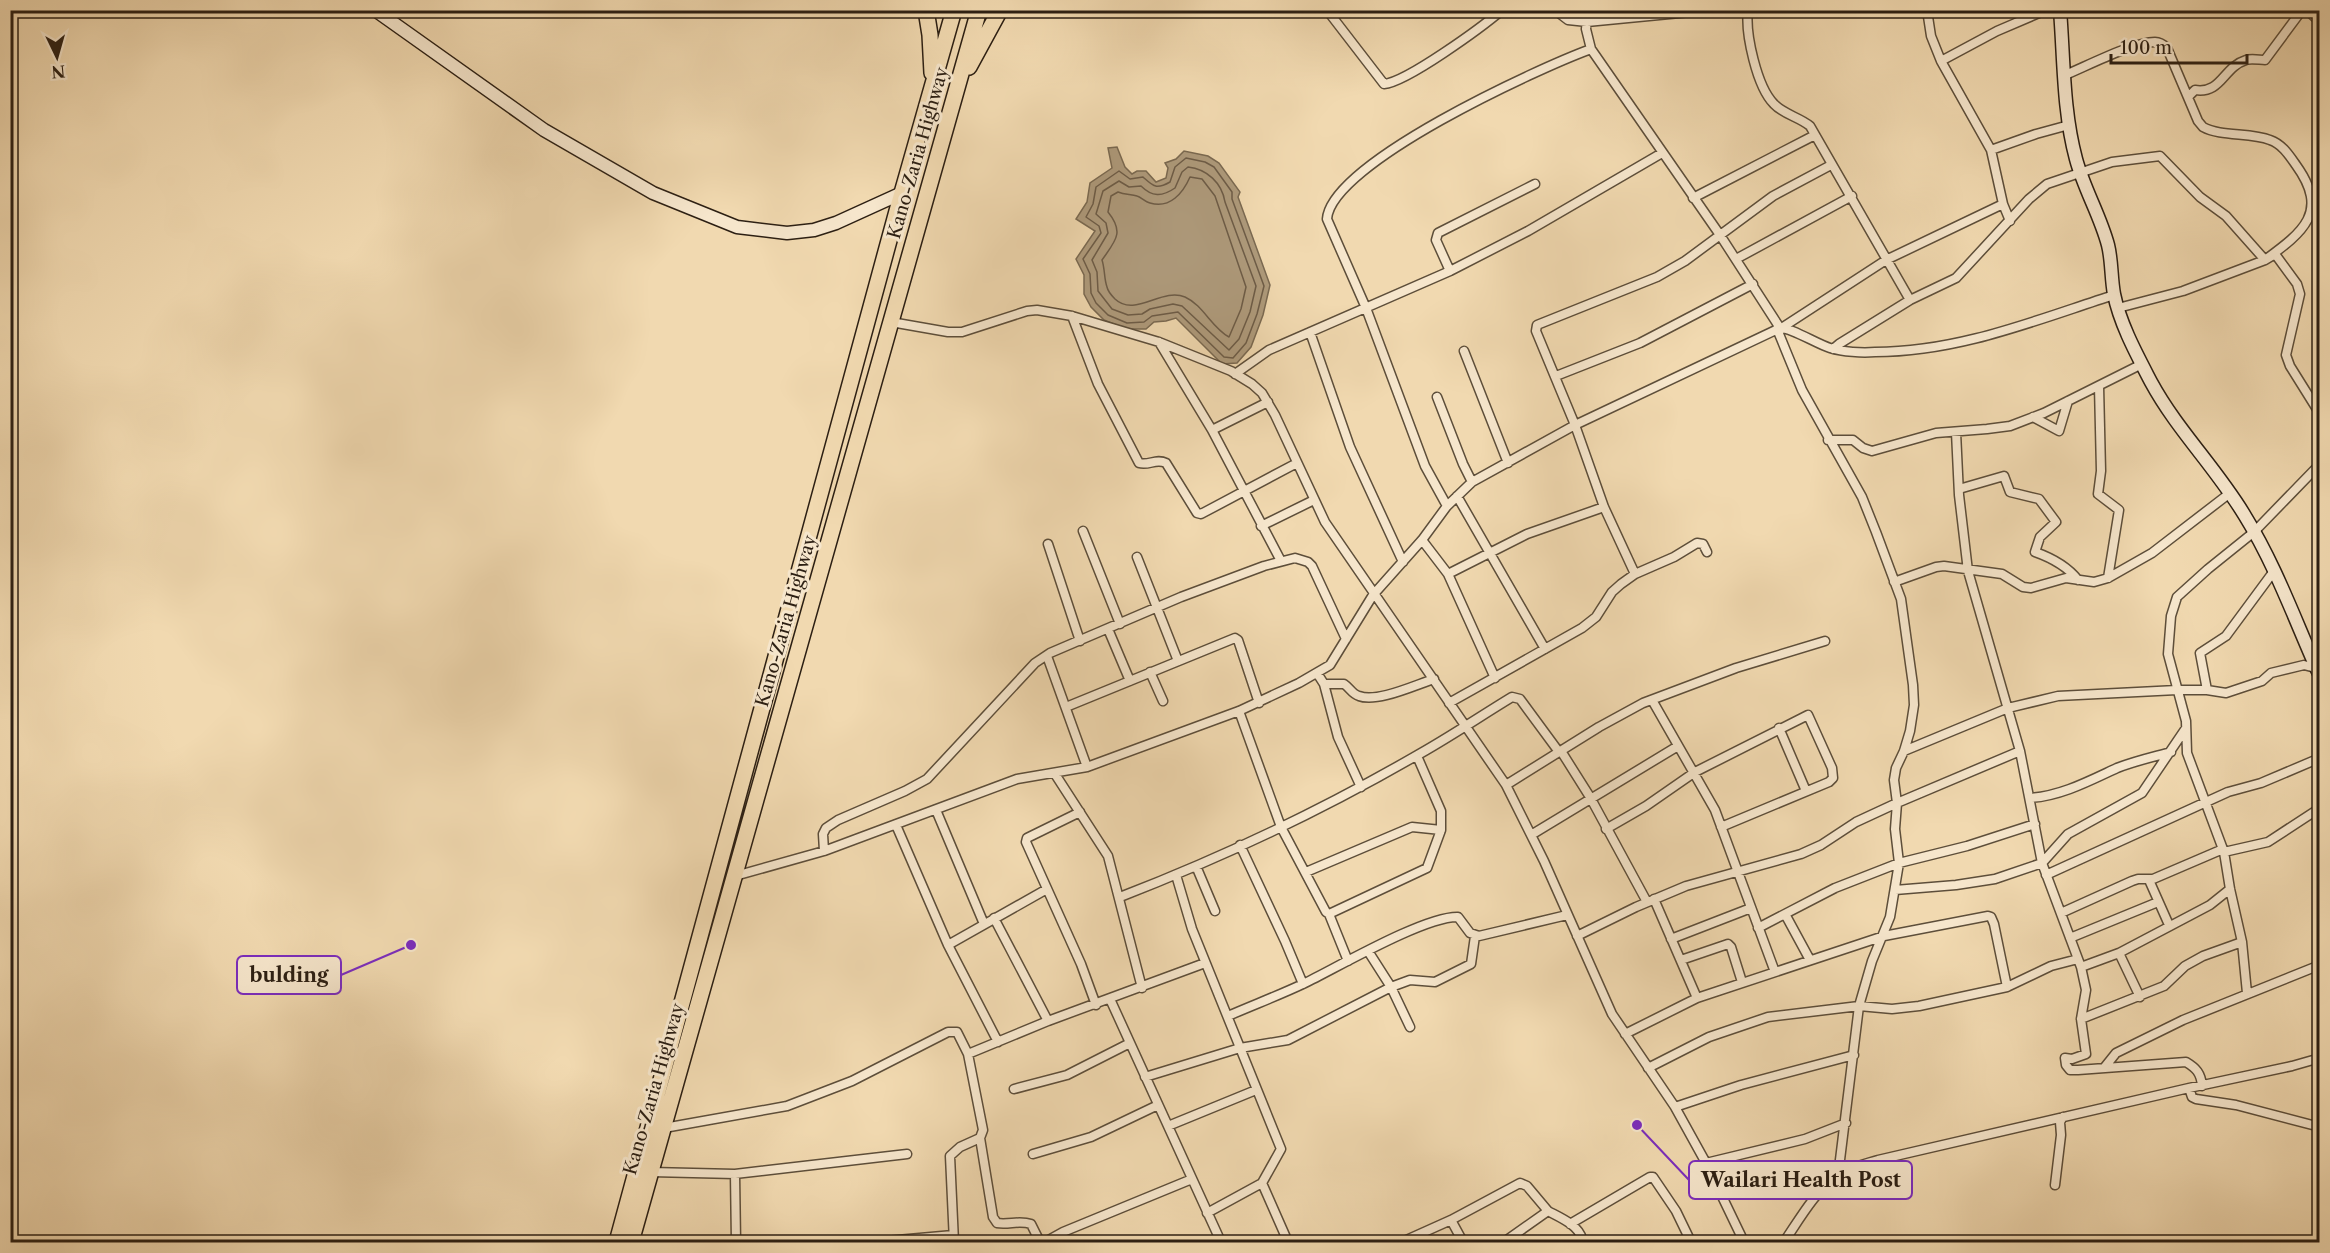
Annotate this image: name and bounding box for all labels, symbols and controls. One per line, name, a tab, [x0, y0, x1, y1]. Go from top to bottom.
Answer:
north arrow	[27, 27, 87, 87]
scale bar	[2111, 27, 2248, 65]
text: 100 m	[2120, 37, 2172, 59]
text: N	[50, 61, 66, 83]
street label: Kano-Zaria Highway	[883, 64, 953, 241]
street label: Kano-Zaria Highway	[751, 532, 821, 709]
callout: bulding	[237, 956, 341, 994]
text: bulding	[248, 963, 329, 987]
street label: Kano-Zaria Highway	[619, 1000, 689, 1177]
callout: Wailari Health Post	[1689, 1161, 1912, 1199]
text: Wailari Health Post	[1700, 1168, 1901, 1192]

